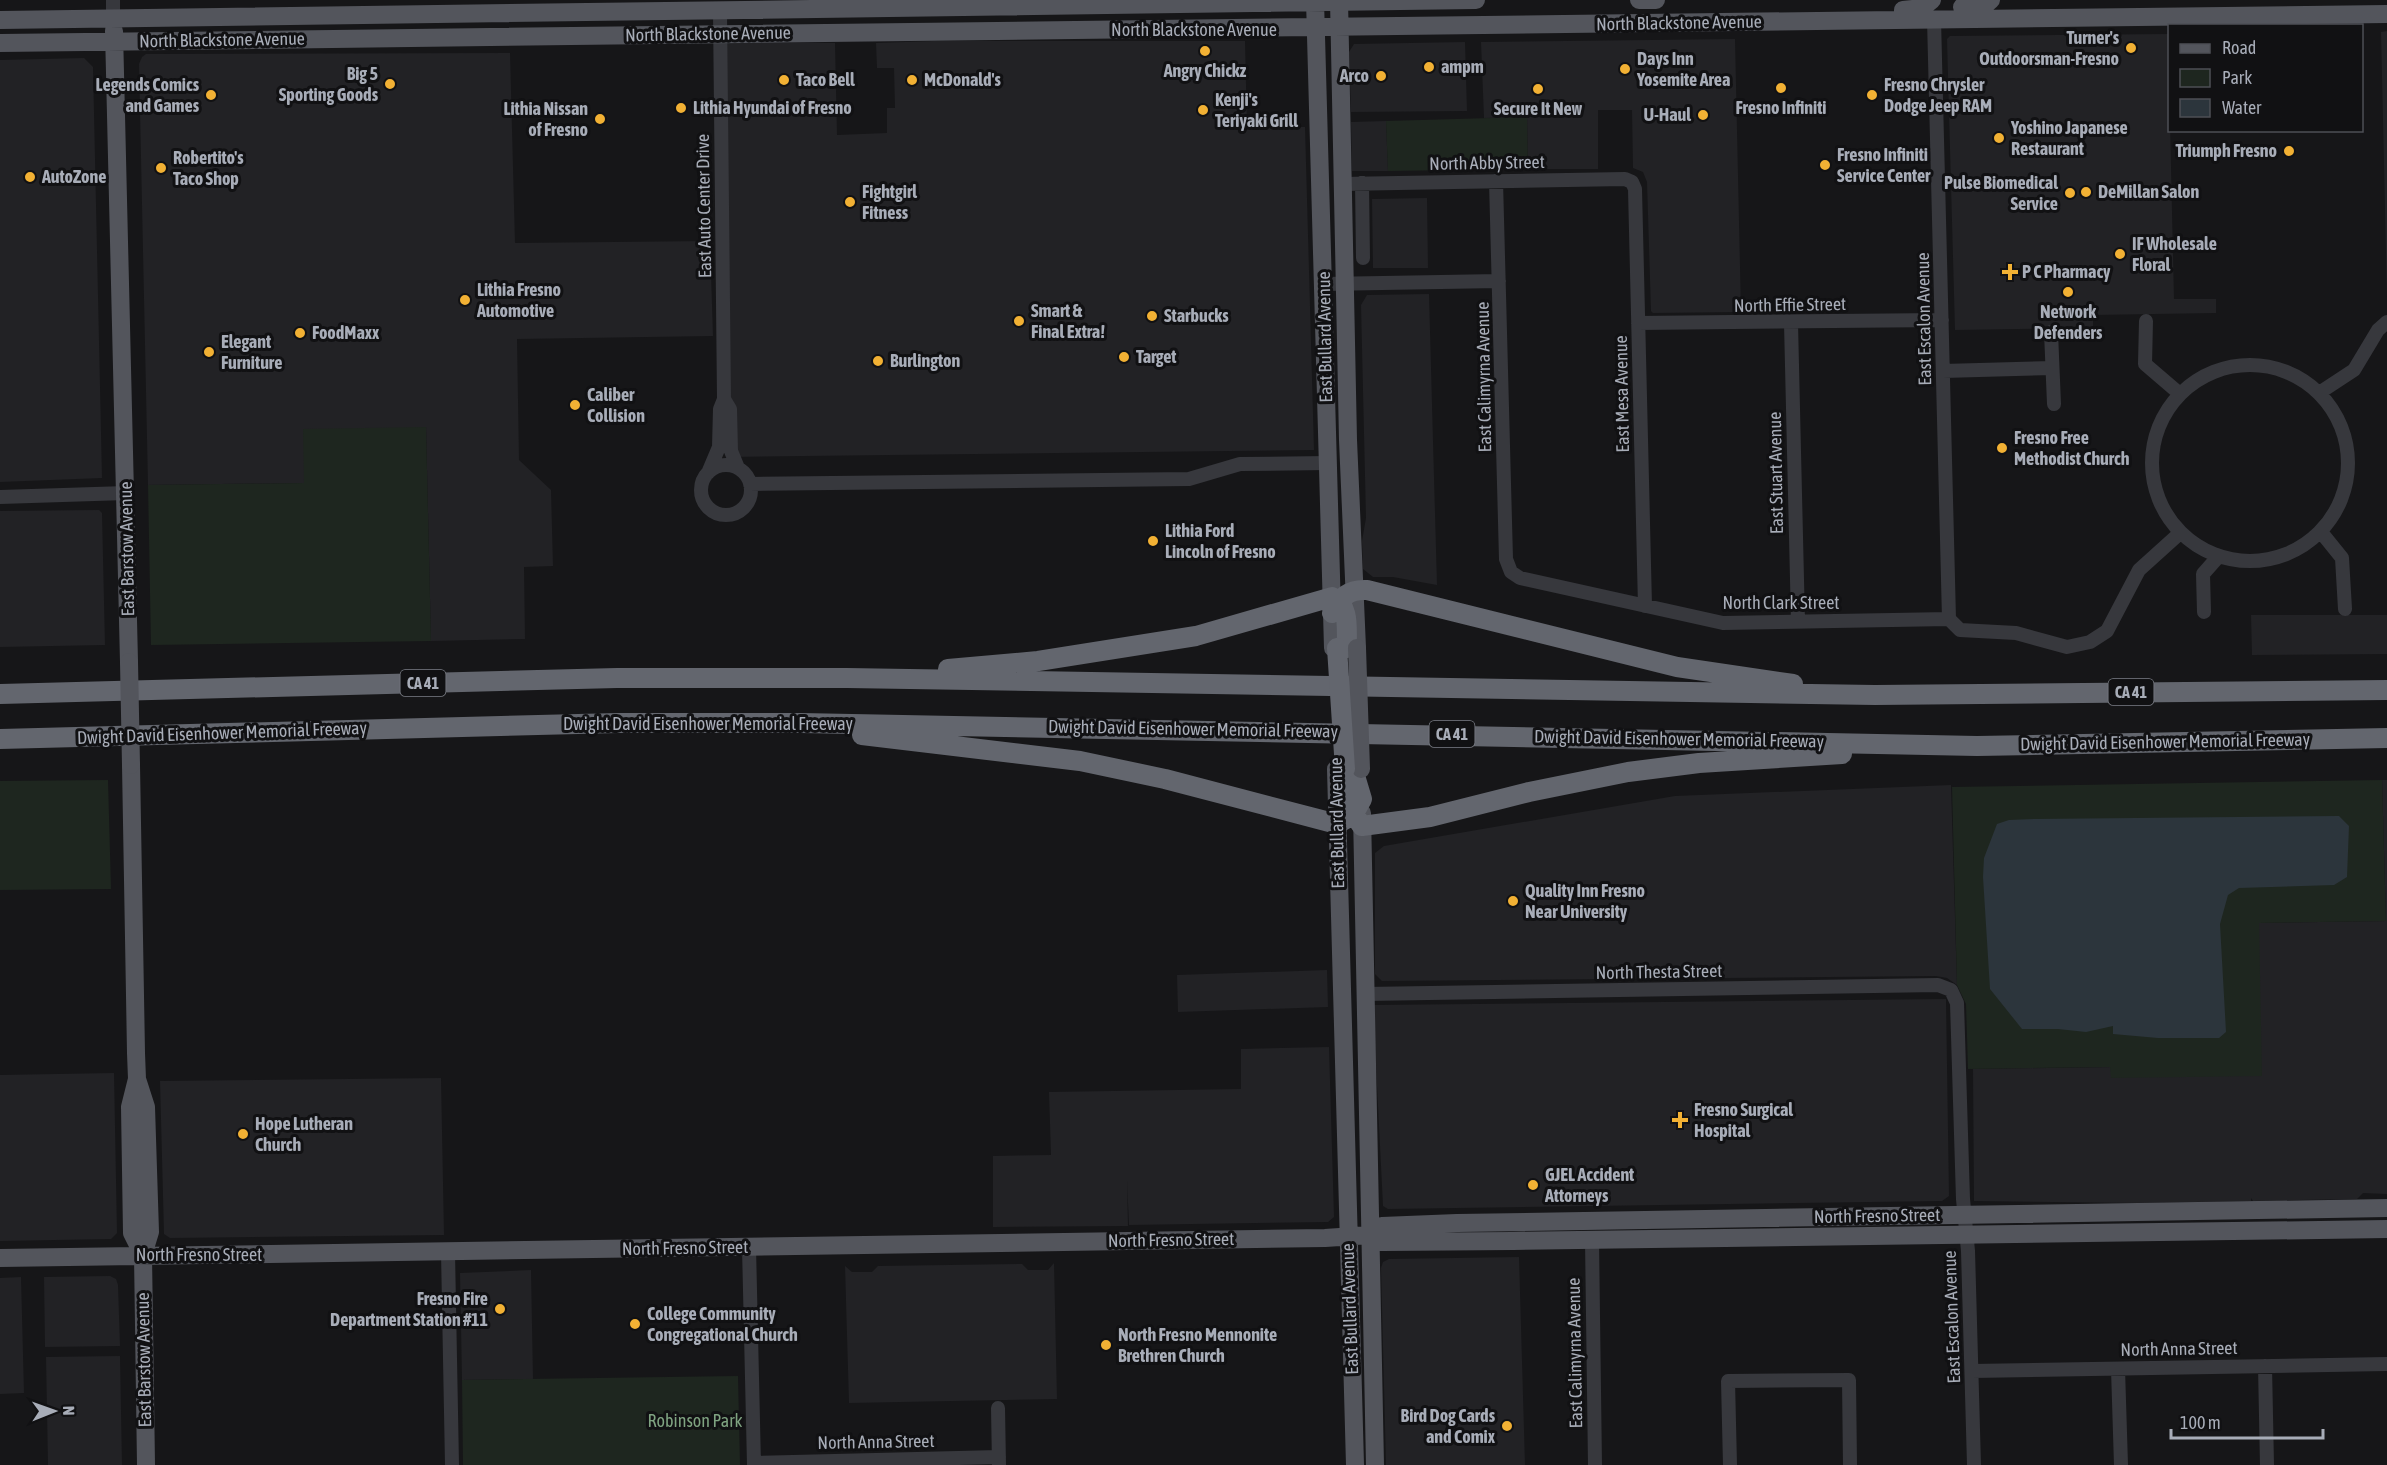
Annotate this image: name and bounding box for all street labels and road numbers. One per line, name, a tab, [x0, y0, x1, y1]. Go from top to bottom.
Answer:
street label: North Blackstone Avenue	[1596, 11, 1762, 34]
street label: North Blackstone Avenue	[1111, 19, 1277, 40]
street label: North Blackstone Avenue	[625, 22, 791, 45]
street label: North Blackstone Avenue	[139, 28, 305, 51]
street label: East Auto Center Drive	[692, 134, 715, 278]
street label: North Abby Street	[1429, 151, 1545, 174]
street label: East Escalon Avenue	[1912, 252, 1935, 386]
street label: East Bullard Avenue	[1313, 271, 1336, 403]
street label: North Effie Street	[1734, 293, 1846, 316]
street label: East Calimyrna Avenue	[1472, 302, 1495, 452]
street label: East Mesa Avenue	[1610, 335, 1633, 453]
street label: East Stuart Avenue	[1764, 412, 1787, 534]
street label: East Barstow Avenue	[115, 481, 138, 617]
street label: North Clark Street	[1722, 592, 1840, 613]
road number: CA 41	[400, 670, 446, 696]
road number: CA 41	[2108, 679, 2154, 705]
street label: Dwight David Eisenhower Memorial Freeway	[563, 713, 853, 734]
street label: Dwight David Eisenhower Memorial Freeway	[1048, 715, 1338, 742]
street label: Dwight David Eisenhower Memorial Freeway	[77, 717, 367, 748]
road number: CA 41	[1430, 721, 1474, 747]
street label: Dwight David Eisenhower Memorial Freeway	[1534, 725, 1824, 752]
street label: Dwight David Eisenhower Memorial Freeway	[2020, 728, 2310, 755]
street label: East Bullard Avenue	[1325, 757, 1348, 889]
street label: North Thesta Street	[1595, 960, 1723, 983]
street label: North Fresno Street	[1814, 1204, 1940, 1227]
street label: North Fresno Street	[1108, 1228, 1234, 1251]
street label: North Fresno Street	[622, 1236, 748, 1259]
street label: East Bullard Avenue	[1337, 1243, 1362, 1375]
street label: North Fresno Street	[136, 1244, 262, 1265]
street label: East Escalon Avenue	[1939, 1250, 1964, 1384]
street label: East Calimyrna Avenue	[1563, 1278, 1586, 1428]
street label: East Barstow Avenue	[132, 1292, 155, 1428]
street label: North Anna Street	[2120, 1337, 2238, 1360]
street label: North Anna Street	[817, 1430, 935, 1453]

